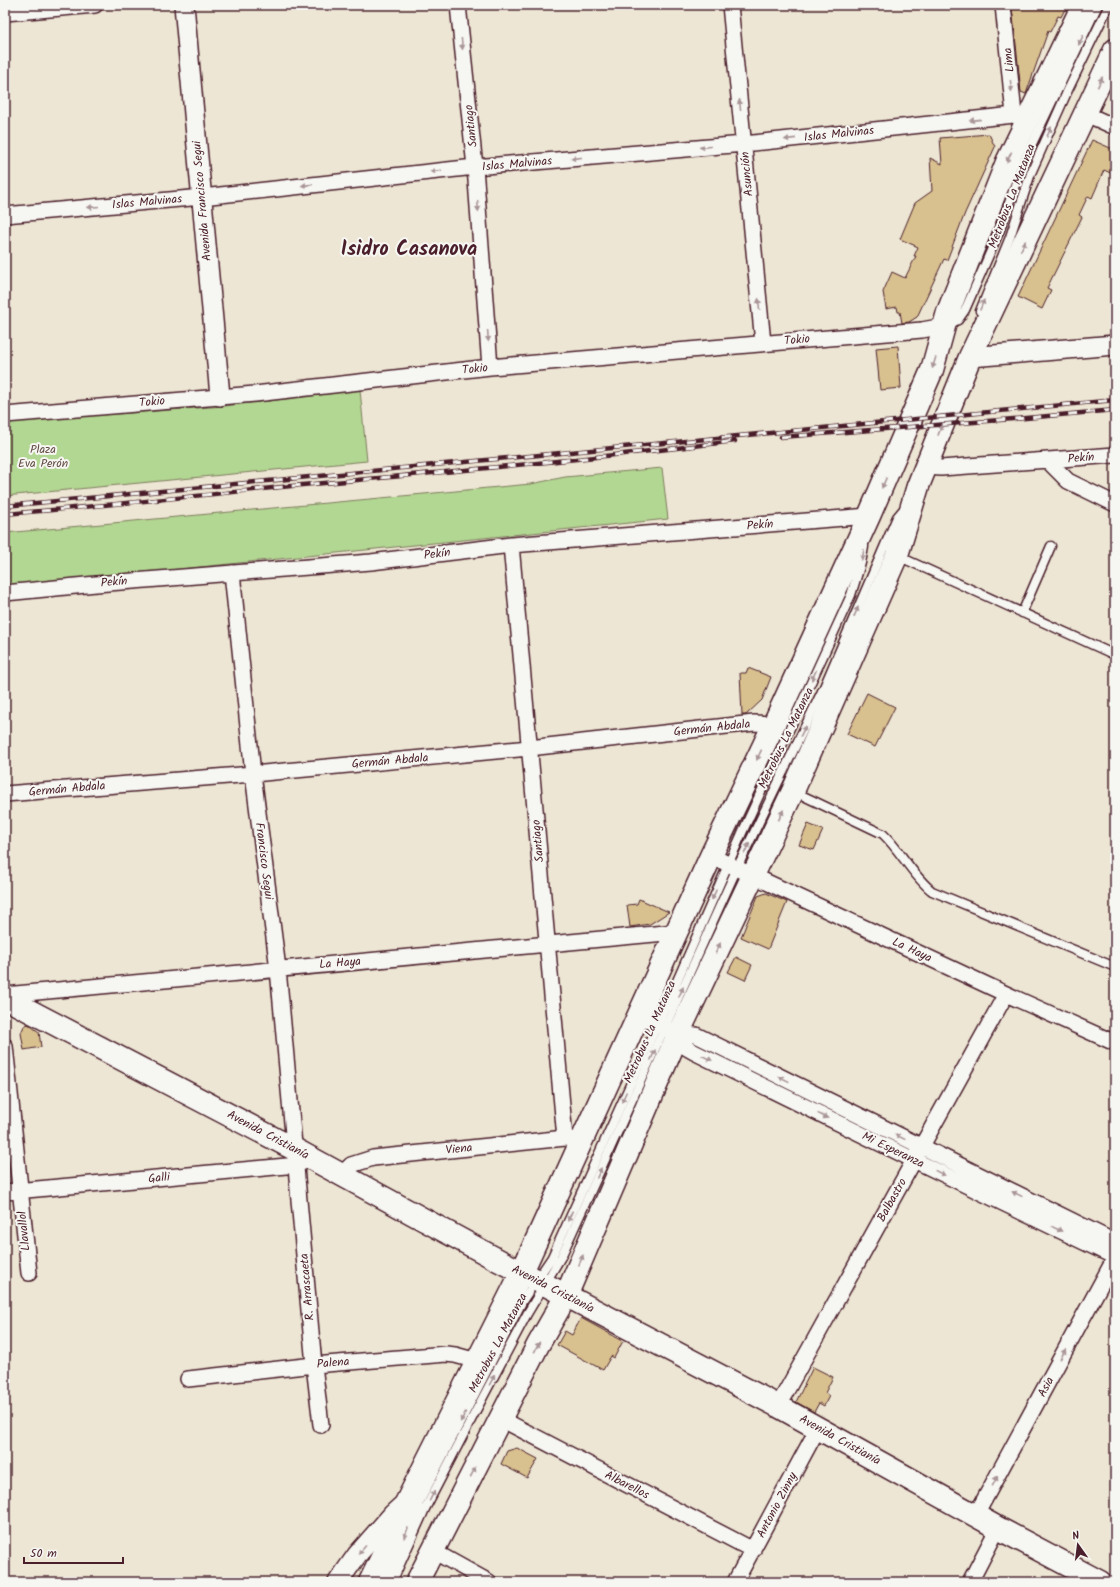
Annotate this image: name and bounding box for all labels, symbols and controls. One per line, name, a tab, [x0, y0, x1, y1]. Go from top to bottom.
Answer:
one-way arrow	[1078, 35, 1084, 46]
one-way arrow	[459, 38, 466, 50]
street label: Lima	[998, 46, 1020, 73]
one-way arrow	[1097, 76, 1103, 87]
one-way arrow	[1008, 80, 1014, 92]
one-way arrow	[737, 99, 743, 111]
street label: Santiago	[459, 104, 483, 148]
one-way arrow	[969, 116, 981, 123]
street label: Islas Malvinas	[803, 121, 875, 147]
one-way arrow	[1046, 127, 1052, 138]
one-way arrow	[784, 135, 796, 142]
street label: Avenida Francisco Segui	[187, 139, 217, 262]
street label: Metrobus La Matanza	[983, 141, 1041, 251]
one-way arrow	[699, 144, 711, 150]
street label: Islas Malvinas	[481, 151, 553, 177]
street label: Asunción	[736, 151, 758, 197]
one-way arrow	[1006, 151, 1012, 163]
one-way arrow	[570, 155, 582, 162]
one-way arrow	[430, 168, 442, 175]
one-way arrow	[301, 182, 313, 189]
street label: Islas Malvinas	[111, 189, 183, 215]
one-way arrow	[474, 200, 481, 212]
one-way arrow	[87, 203, 99, 210]
district label: Isidro Casanova	[341, 234, 477, 266]
one-way arrow	[1020, 240, 1026, 251]
one-way arrow	[756, 298, 762, 310]
one-way arrow	[980, 299, 986, 311]
street label: Tokio	[783, 329, 811, 351]
one-way arrow	[484, 330, 491, 342]
street label: Tokio	[461, 358, 489, 380]
one-way arrow	[930, 358, 936, 370]
street label: Tokio	[138, 391, 166, 413]
one-way arrow	[937, 424, 943, 436]
park label: Plaza Eva Perón	[18, 440, 68, 473]
street label: Pekín	[1067, 447, 1095, 469]
one-way arrow	[881, 478, 887, 489]
street label: Pekín	[746, 514, 774, 536]
street label: Pekín	[423, 543, 451, 565]
one-way arrow	[859, 549, 865, 561]
street label: Pekín	[100, 571, 128, 593]
one-way arrow	[854, 606, 860, 618]
one-way arrow	[811, 669, 817, 681]
street label: Metrobus La Matanza	[753, 684, 819, 792]
street label: Germán Abdala	[673, 714, 752, 741]
one-way arrow	[800, 725, 806, 736]
street label: Germán Abdala	[351, 748, 429, 774]
one-way arrow	[756, 749, 762, 761]
street label: Germán Abdala	[28, 776, 106, 802]
one-way arrow	[778, 809, 784, 821]
street label: Santiago	[527, 819, 549, 863]
street label: Francisco Segui	[250, 821, 278, 902]
one-way arrow	[744, 842, 750, 854]
one-way arrow	[711, 890, 717, 902]
street label: La Haya	[889, 933, 935, 968]
one-way arrow	[715, 942, 721, 953]
street label: La Haya	[318, 952, 362, 974]
street label: Metrobus La Matanza	[619, 977, 681, 1086]
one-way arrow	[679, 985, 685, 997]
one-way arrow	[650, 1049, 656, 1061]
one-way arrow	[701, 1055, 713, 1061]
one-way arrow	[778, 1076, 790, 1082]
one-way arrow	[621, 1092, 627, 1104]
street label: Avenida Cristianía	[224, 1105, 313, 1165]
one-way arrow	[818, 1113, 829, 1119]
street label: Mi Esperanza	[859, 1127, 928, 1173]
one-way arrow	[895, 1134, 906, 1140]
street label: Viena	[445, 1138, 474, 1160]
street label: Galli	[147, 1167, 172, 1188]
one-way arrow	[596, 1168, 602, 1179]
one-way arrow	[934, 1170, 946, 1176]
street label: Balbastro	[872, 1175, 912, 1225]
one-way arrow	[1011, 1191, 1023, 1197]
street label: Llavallol	[12, 1210, 36, 1252]
one-way arrow	[567, 1210, 573, 1222]
one-way arrow	[1051, 1226, 1063, 1232]
street label: R. Arrascaeta	[295, 1252, 319, 1321]
one-way arrow	[578, 1254, 584, 1265]
street label: Avenida Cristianía	[508, 1260, 598, 1318]
street label: Metrobus La Matanza	[464, 1289, 533, 1396]
one-way arrow	[534, 1341, 540, 1353]
one-way arrow	[1060, 1348, 1067, 1360]
street label: Palena	[316, 1352, 350, 1374]
street label: Asia	[1033, 1373, 1059, 1401]
one-way arrow	[488, 1374, 495, 1386]
street label: Avenida Cristianía	[796, 1410, 885, 1470]
one-way arrow	[460, 1411, 466, 1422]
street label: Albarellos	[601, 1466, 653, 1504]
one-way arrow	[470, 1467, 476, 1478]
street label: Antonio Zinny	[752, 1468, 802, 1541]
one-way arrow	[992, 1475, 998, 1487]
one-way arrow	[429, 1490, 435, 1502]
north arrow	[1058, 1525, 1098, 1565]
text: N	[1070, 1527, 1081, 1546]
one-way arrow	[402, 1528, 408, 1540]
scale bar	[24, 1539, 123, 1565]
text: 50 m	[30, 1544, 57, 1563]
one-way arrow	[357, 1545, 366, 1555]

